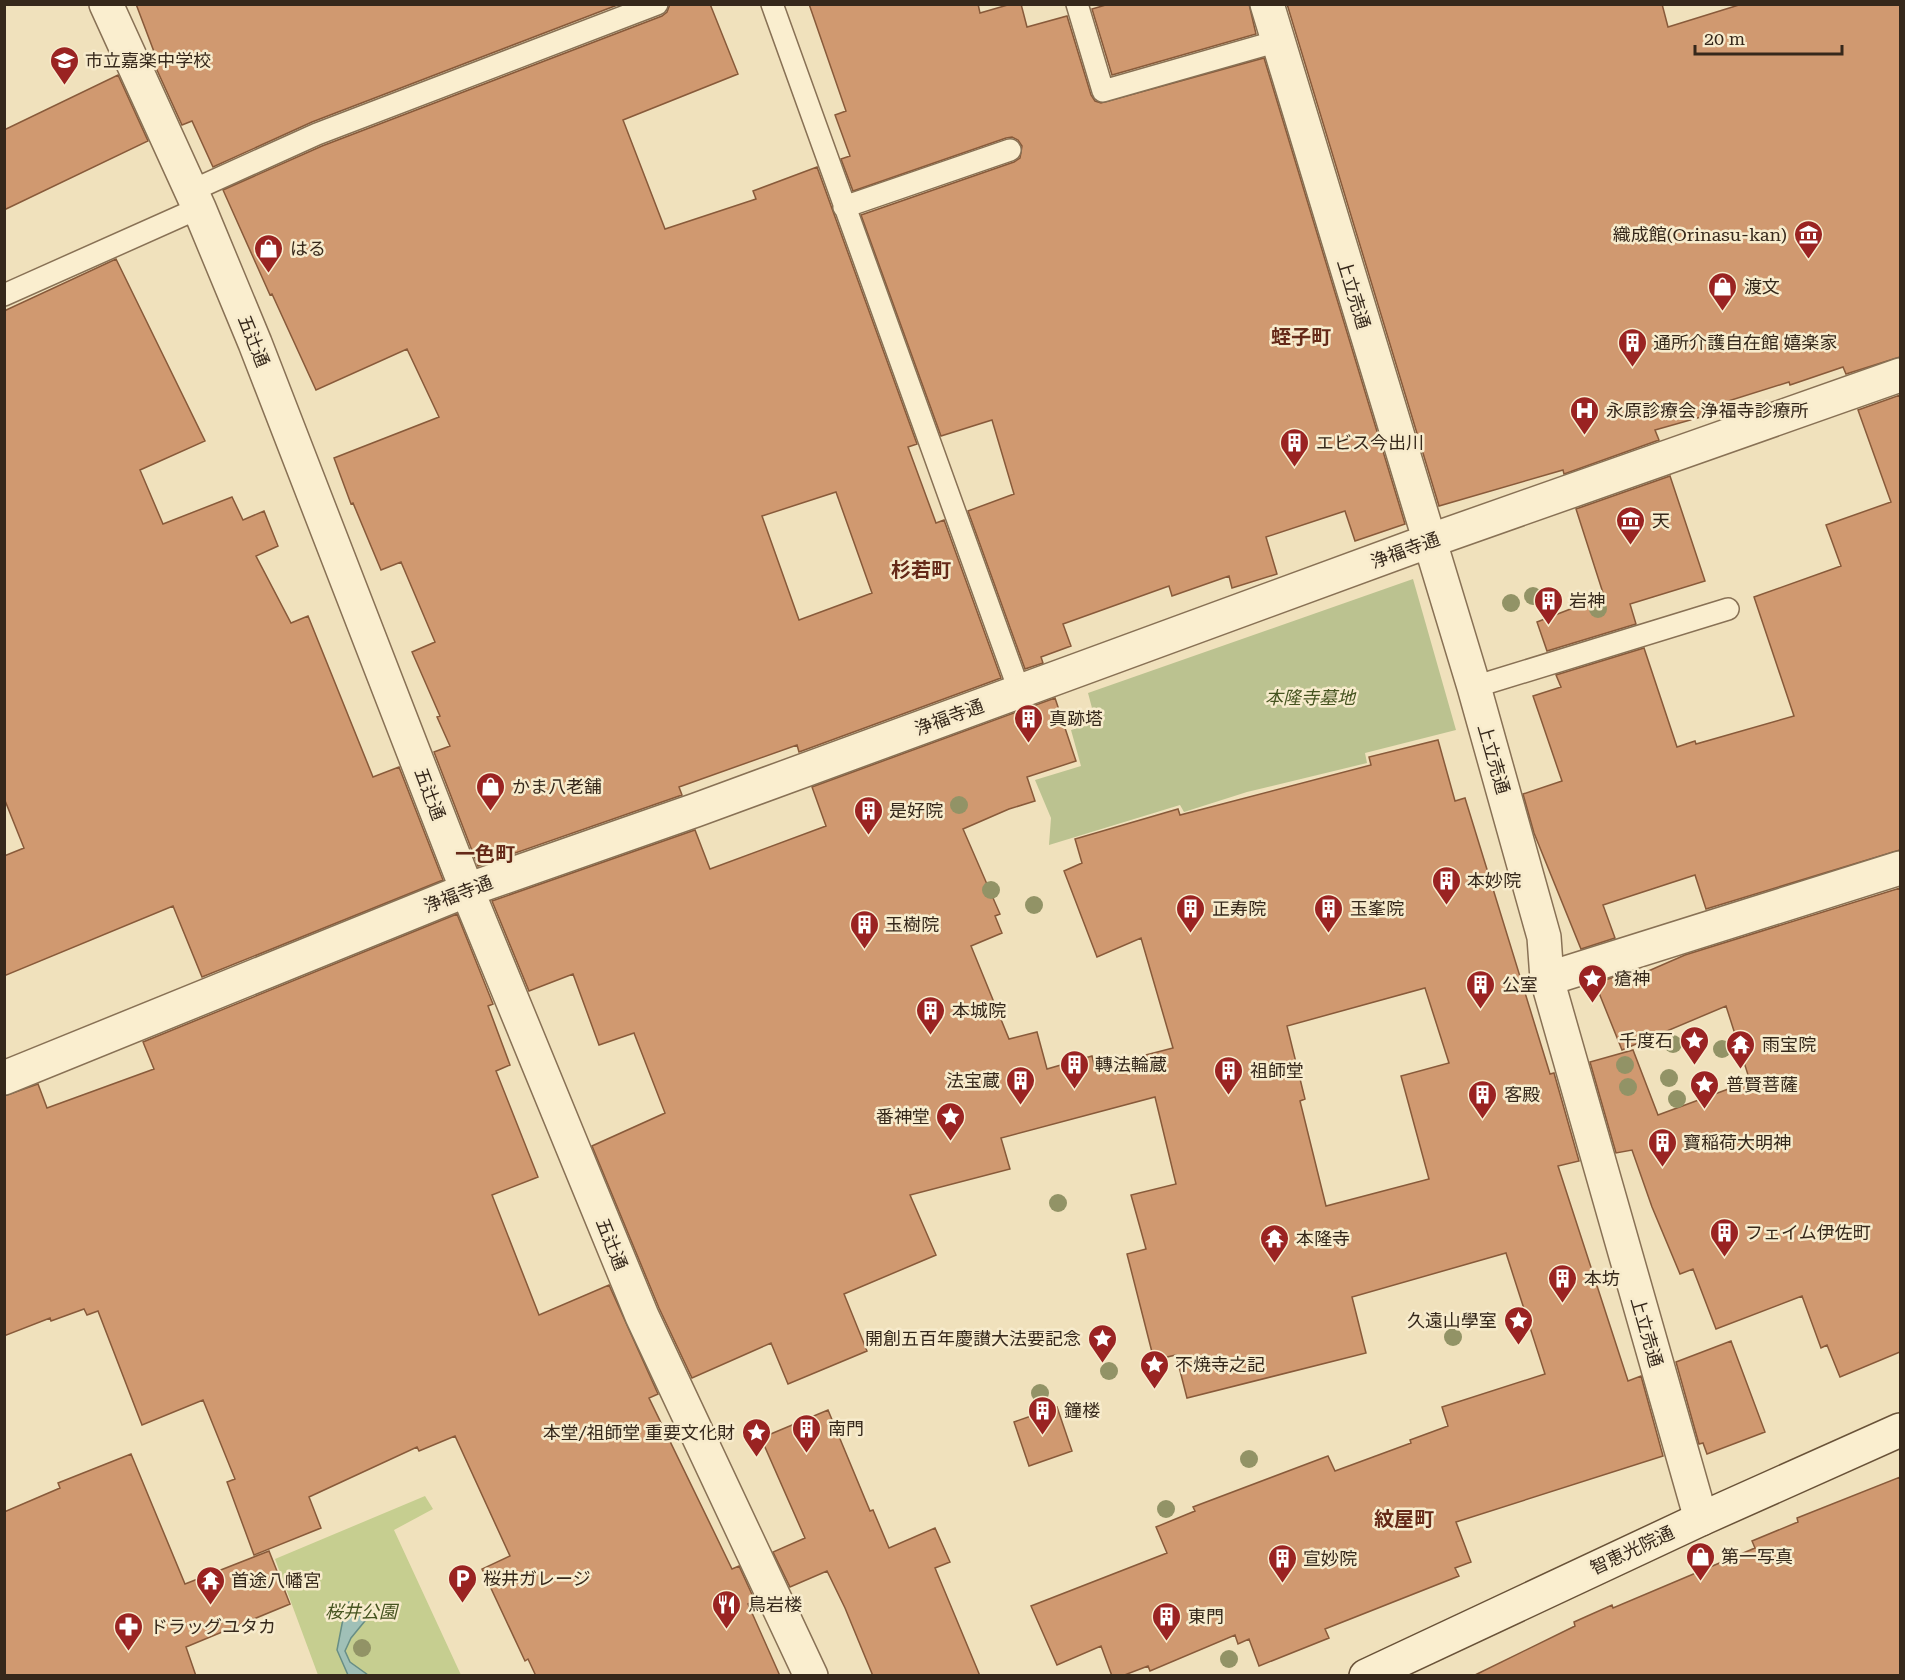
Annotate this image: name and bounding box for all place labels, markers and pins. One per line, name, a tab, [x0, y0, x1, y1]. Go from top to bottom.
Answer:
school or university icon: 市立嘉楽中学校	[48, 44, 80, 86]
place label: 市立嘉楽中学校	[85, 50, 211, 71]
museum icon: 織成館(Orinasu-kan)	[1792, 218, 1824, 260]
place label: 織成館(Orinasu-kan)	[1613, 224, 1787, 245]
shop icon: はる	[253, 232, 285, 274]
place label: はる	[290, 238, 326, 259]
shop icon: 渡文	[1707, 270, 1739, 312]
place label: 渡文	[1744, 276, 1780, 297]
building icon: 通所介護自在館 嬉楽家	[1616, 326, 1648, 368]
place label: 通所介護自在館 嬉楽家	[1653, 332, 1838, 353]
hospital icon: 永原診療会 浄福寺診療所	[1569, 394, 1601, 436]
place label: 永原診療会 浄福寺診療所	[1606, 400, 1809, 421]
building icon: エビス今出川	[1279, 426, 1311, 468]
place label: エビス今出川	[1316, 432, 1424, 453]
museum icon: 天	[1615, 504, 1647, 546]
place label: 天	[1652, 510, 1670, 531]
building icon: 岩神	[1532, 584, 1564, 626]
place label: 岩神	[1569, 590, 1605, 611]
building icon: 真跡塔	[1012, 702, 1044, 744]
place label: 真跡塔	[1049, 708, 1103, 729]
shop icon: かま八老舗	[475, 770, 507, 812]
place label: かま八老舗	[512, 776, 602, 797]
building icon: 是好院	[852, 794, 884, 836]
place label: 是好院	[889, 800, 943, 821]
building icon: 本妙院	[1430, 864, 1462, 906]
place label: 本妙院	[1467, 870, 1521, 891]
building icon: 正寿院	[1175, 892, 1207, 934]
building icon: 玉峯院	[1313, 892, 1345, 934]
place label: 正寿院	[1212, 898, 1266, 919]
place label: 玉峯院	[1350, 898, 1404, 919]
building icon: 玉樹院	[848, 908, 880, 950]
place label: 玉樹院	[885, 914, 939, 935]
place icon: 瘡神	[1577, 962, 1609, 1004]
building icon: 公室	[1465, 968, 1497, 1010]
place label: 瘡神	[1614, 968, 1650, 989]
place label: 公室	[1502, 974, 1538, 995]
building icon: 本城院	[915, 994, 947, 1036]
place label: 本城院	[952, 1000, 1006, 1021]
place icon: 千度石	[1678, 1024, 1710, 1066]
temple icon: 雨宝院	[1725, 1028, 1757, 1070]
place label: 千度石	[1619, 1030, 1673, 1051]
place label: 雨宝院	[1762, 1034, 1816, 1055]
building icon: 轉法輪蔵	[1058, 1048, 1090, 1090]
place label: 轉法輪蔵	[1095, 1054, 1167, 1075]
building icon: 祖師堂	[1213, 1054, 1245, 1096]
place label: 祖師堂	[1250, 1060, 1304, 1081]
building icon: 法宝蔵	[1005, 1064, 1037, 1106]
place icon: 普賢菩薩	[1689, 1068, 1721, 1110]
place label: 法宝蔵	[946, 1070, 1000, 1091]
place label: 普賢菩薩	[1726, 1074, 1798, 1095]
building icon: 客殿	[1467, 1078, 1499, 1120]
place label: 客殿	[1504, 1084, 1540, 1105]
place icon: 番神堂	[935, 1100, 967, 1142]
place label: 番神堂	[876, 1106, 930, 1127]
building icon: 寶稲荷大明神	[1646, 1126, 1678, 1168]
place label: 寶稲荷大明神	[1683, 1132, 1791, 1153]
building icon: フェイム伊佐町	[1708, 1216, 1740, 1258]
temple icon: 本隆寺	[1259, 1222, 1291, 1264]
place label: フェイム伊佐町	[1745, 1222, 1871, 1243]
place label: 本隆寺	[1296, 1228, 1350, 1249]
building icon: 本坊	[1547, 1262, 1579, 1304]
place label: 本坊	[1584, 1268, 1620, 1289]
place icon: 久遠山學室	[1502, 1304, 1534, 1346]
place label: 久遠山學室	[1407, 1310, 1497, 1331]
place icon: 開創五百年慶讃大法要記念	[1086, 1322, 1118, 1364]
place label: 開創五百年慶讃大法要記念	[865, 1328, 1081, 1349]
place icon: 不焼寺之記	[1138, 1348, 1170, 1390]
place label: 不焼寺之記	[1175, 1354, 1265, 1375]
building icon: 鐘楼	[1027, 1394, 1059, 1436]
place label: 鐘楼	[1064, 1400, 1100, 1421]
building icon: 南門	[791, 1412, 823, 1454]
place icon: 本堂/祖師堂 重要文化財	[740, 1416, 772, 1458]
place label: 南門	[828, 1418, 864, 1439]
place label: 本堂/祖師堂 重要文化財	[543, 1422, 735, 1443]
shop icon: 第一写真	[1684, 1540, 1716, 1582]
building icon: 宣妙院	[1266, 1542, 1298, 1584]
place label: 第一写真	[1721, 1546, 1793, 1567]
place label: 宣妙院	[1303, 1548, 1357, 1569]
parking icon: 桜井ガレージ	[446, 1562, 478, 1604]
temple icon: 首途八幡宮	[194, 1564, 226, 1606]
place label: 桜井ガレージ	[483, 1568, 591, 1589]
place label: 首途八幡宮	[231, 1570, 321, 1591]
restaurant icon: 鳥岩楼	[711, 1588, 743, 1630]
place label: 鳥岩楼	[748, 1594, 802, 1615]
building icon: 東門	[1151, 1600, 1183, 1642]
place label: 東門	[1188, 1606, 1224, 1627]
pharmacy icon: ドラッグユタカ	[113, 1610, 145, 1652]
place label: ドラッグユタカ	[150, 1616, 276, 1637]

